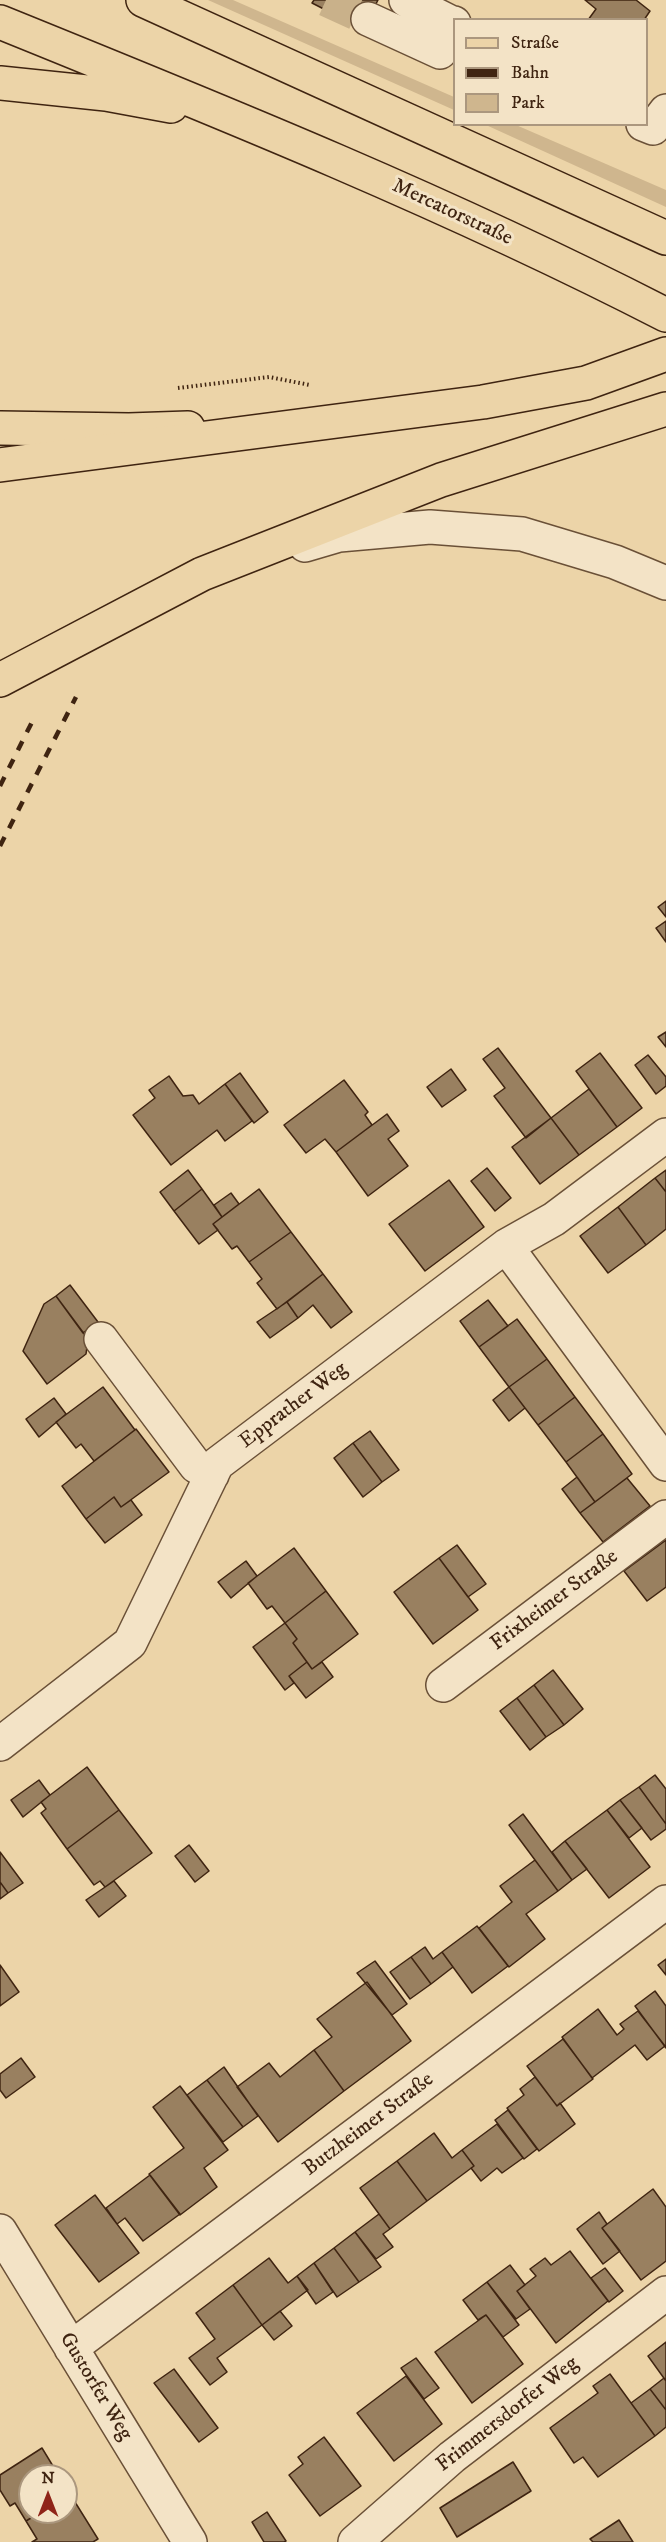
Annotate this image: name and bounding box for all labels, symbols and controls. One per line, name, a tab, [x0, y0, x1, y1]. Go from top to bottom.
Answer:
legend	[453, 18, 648, 126]
text: Straße	[511, 32, 559, 54]
text: Bahn	[511, 62, 549, 84]
text: Park	[511, 92, 545, 114]
street label: Mercatorstraße	[388, 174, 516, 252]
street label: Epprather Weg	[235, 1357, 353, 1455]
street label: Frixheimer Straße	[486, 1545, 624, 1657]
street label: Butzheimer Straße	[299, 2068, 439, 2182]
street label: Gustorfer Weg	[53, 2329, 137, 2445]
street label: Frimmersdorfer Weg	[432, 2352, 584, 2478]
north arrow	[18, 2464, 78, 2524]
text: N	[41, 2468, 55, 2488]

